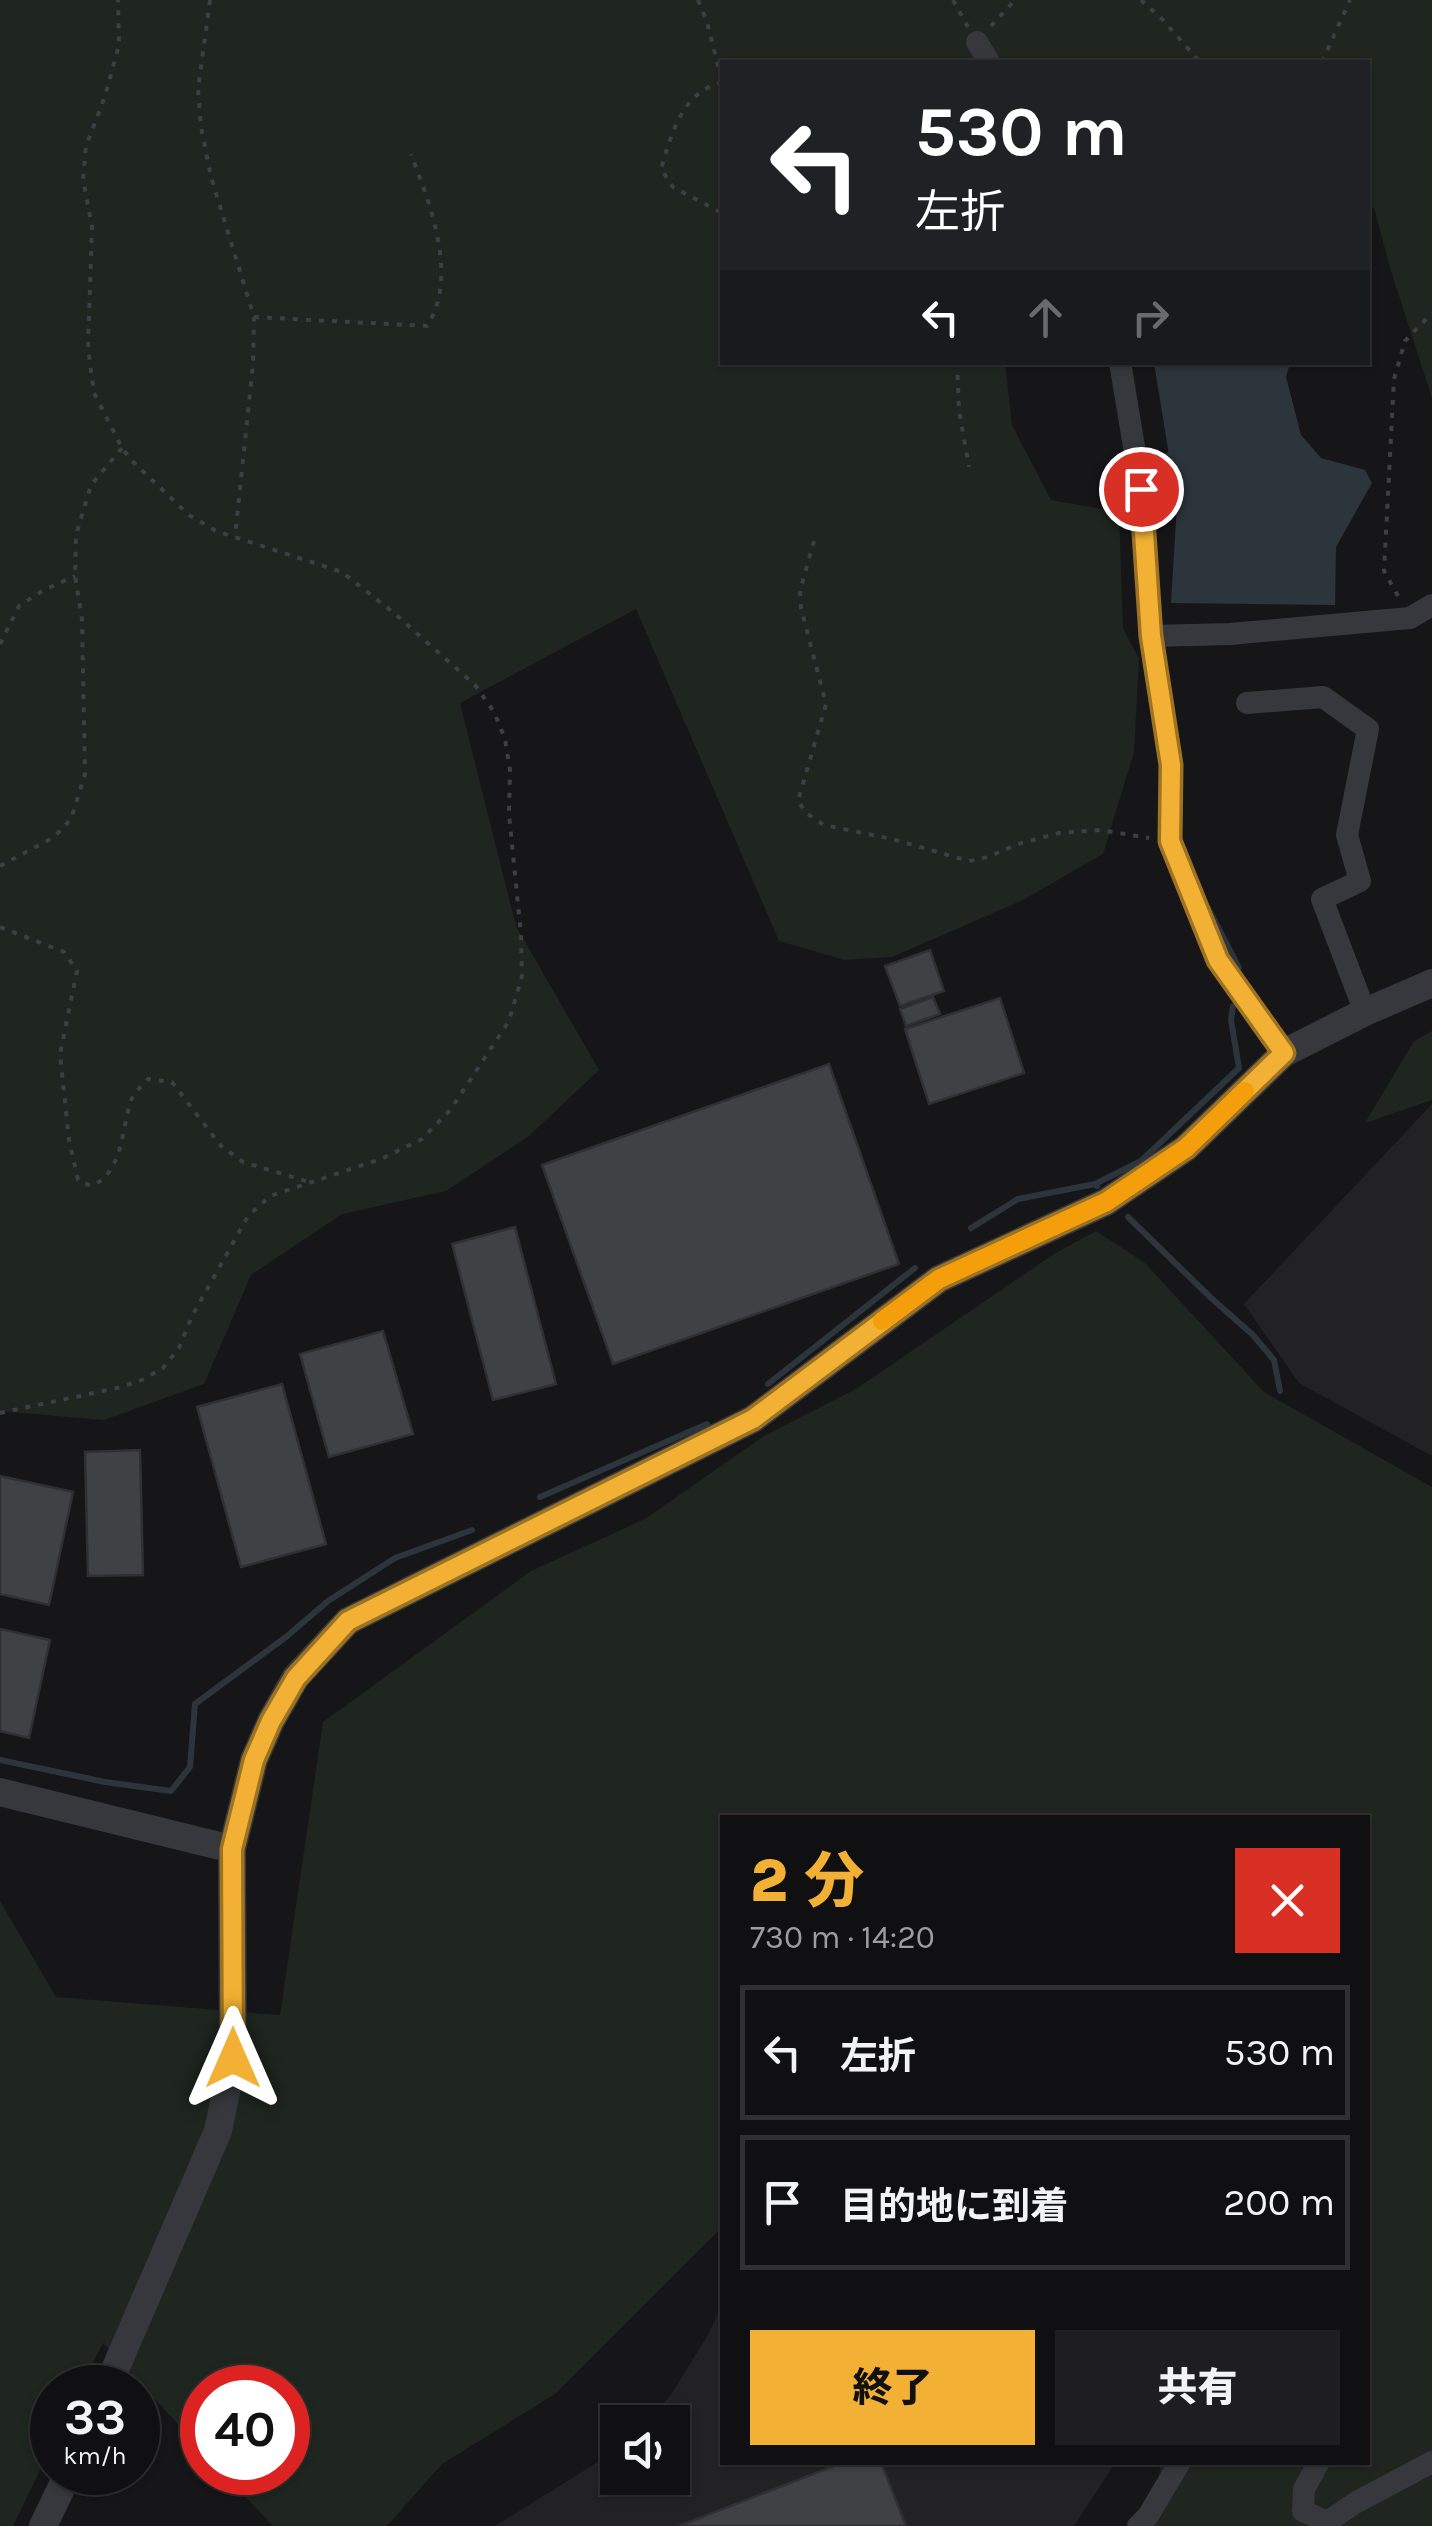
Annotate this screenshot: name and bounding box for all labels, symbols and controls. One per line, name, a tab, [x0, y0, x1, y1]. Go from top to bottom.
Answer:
text: 530 m	[915, 91, 1128, 173]
icon: left	[750, 100, 880, 230]
text: 左折	[915, 186, 1005, 238]
icon: left	[913, 290, 968, 345]
icon: ahead	[1018, 290, 1073, 345]
icon: right	[1123, 290, 1178, 345]
pin	[1099, 447, 1184, 532]
icon: arrive	[1114, 462, 1169, 517]
text: 2 分	[750, 1846, 864, 1916]
button: close	[1235, 1848, 1340, 1953]
text: 730 m · 14:20	[750, 1919, 935, 1956]
position arrow	[181, 2006, 285, 2110]
icon: left	[755, 2025, 810, 2080]
text: 530 m	[1224, 2030, 1335, 2075]
text: 左折	[840, 2034, 916, 2079]
icon: arrive	[755, 2175, 810, 2230]
text: 200 m	[1223, 2180, 1335, 2225]
text: 目的地に到着	[840, 2184, 1068, 2229]
button: 終了	[750, 2330, 1035, 2445]
button: 共有	[1055, 2330, 1340, 2445]
speed limit sign: 40	[180, 2365, 310, 2495]
text: 33	[64, 2388, 126, 2447]
map controls	[600, 2405, 690, 2495]
button: sound	[600, 2405, 690, 2495]
text: km/h	[63, 2441, 127, 2470]

